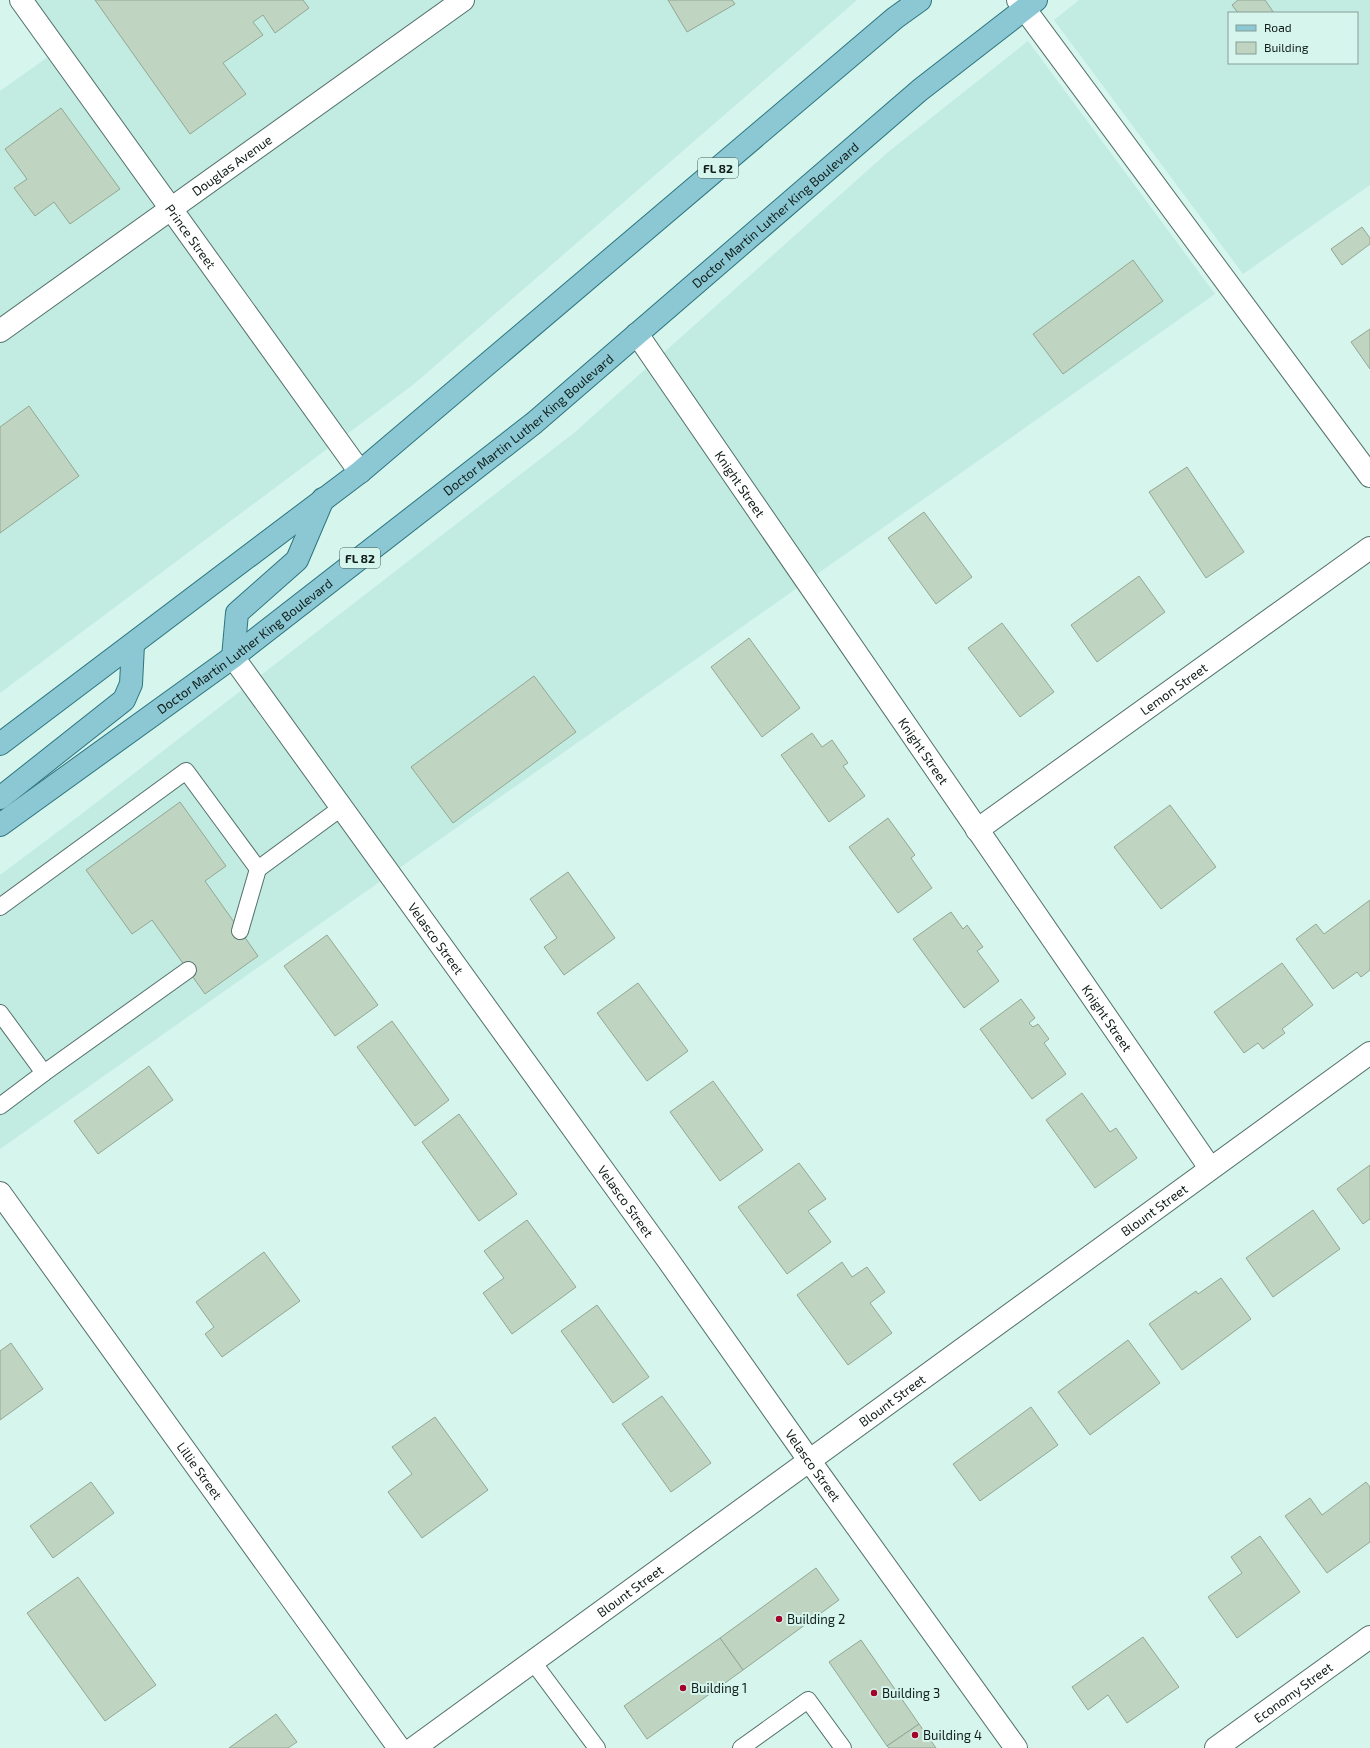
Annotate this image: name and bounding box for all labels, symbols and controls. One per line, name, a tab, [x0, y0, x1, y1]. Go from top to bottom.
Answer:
legend	[1228, 12, 1358, 64]
text: Road	[1264, 20, 1292, 34]
text: Building	[1264, 40, 1309, 54]
street label: Douglas Avenue	[189, 131, 275, 199]
street label: Doctor Martin Luther King Boulevard	[688, 139, 862, 291]
road number: FL 82	[698, 158, 738, 178]
street label: Prince Street	[162, 201, 219, 272]
street label: Doctor Martin Luther King Boulevard	[440, 350, 617, 499]
street label: Knight Street	[712, 448, 769, 520]
road number: FL 82	[340, 548, 380, 568]
street label: Doctor Martin Luther King Boulevard	[154, 575, 335, 717]
street label: Lemon Street	[1137, 659, 1210, 718]
street label: Knight Street	[895, 715, 952, 787]
street label: Velasco Street	[405, 899, 467, 978]
street label: Knight Street	[1079, 982, 1136, 1055]
street label: Velasco Street	[594, 1162, 657, 1240]
street label: Blount Street	[1118, 1180, 1191, 1239]
street label: Blount Street	[856, 1371, 928, 1430]
street label: Velasco Street	[782, 1426, 844, 1505]
street label: Lillie Street	[174, 1439, 226, 1503]
street label: Blount Street	[594, 1561, 666, 1620]
place label: Building 2	[787, 1611, 845, 1627]
marker: Building 2	[774, 1614, 784, 1624]
street label: Economy Street	[1251, 1659, 1335, 1726]
place label: Building 1	[691, 1680, 747, 1696]
marker: Building 1	[678, 1683, 688, 1693]
place label: Building 3	[882, 1685, 940, 1701]
marker: Building 3	[869, 1688, 879, 1698]
place label: Building 4	[923, 1727, 982, 1743]
marker: Building 4	[910, 1730, 920, 1740]

